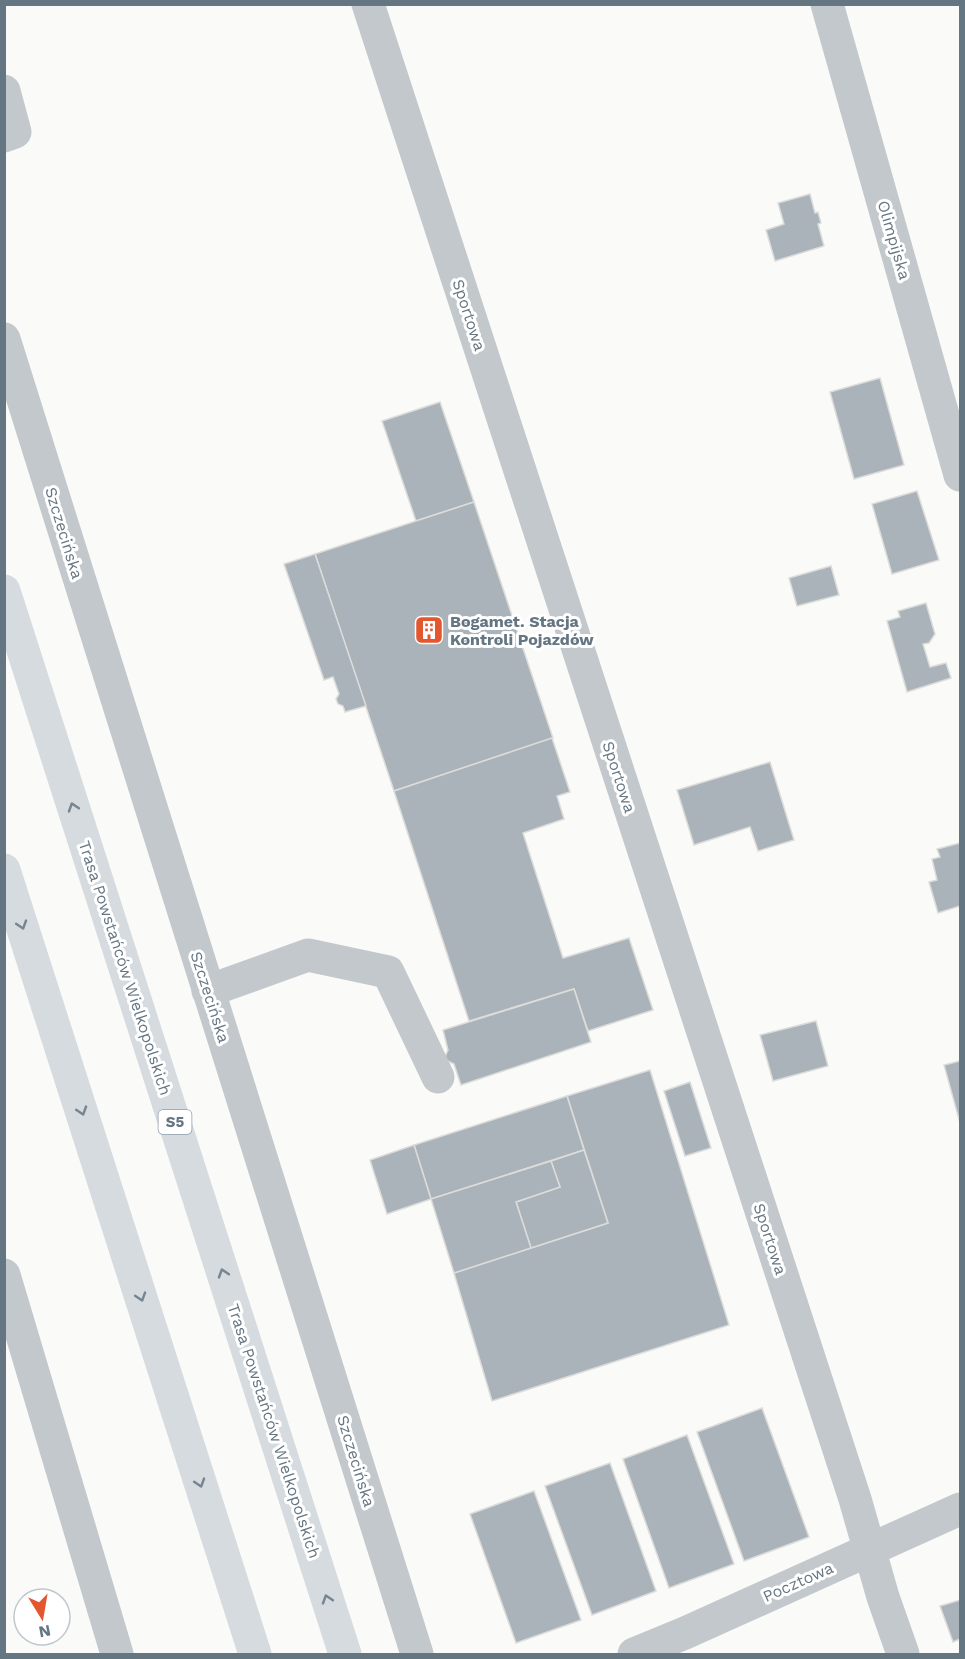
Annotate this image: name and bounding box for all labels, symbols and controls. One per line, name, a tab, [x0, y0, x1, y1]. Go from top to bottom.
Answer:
street label: Olimpijska	[874, 198, 914, 282]
street label: Sportowa	[449, 277, 489, 353]
street label: Szczecińska	[41, 485, 87, 581]
place label: Bogamet. Stacja Kontroli Pojazdów	[450, 612, 594, 649]
building icon: Bogamet. Stacja Kontroli Pojazdów	[413, 614, 445, 646]
street label: Sportowa	[599, 739, 639, 815]
one-way arrow	[68, 802, 81, 813]
street label: Trasa Powstańców Wielkopolskich	[75, 838, 175, 1098]
one-way arrow	[15, 919, 27, 930]
street label: Szczecińska	[186, 949, 234, 1045]
one-way arrow	[74, 1105, 87, 1116]
road number: S5	[158, 1110, 192, 1134]
street label: Sportowa	[750, 1201, 790, 1277]
one-way arrow	[218, 1268, 230, 1279]
one-way arrow	[134, 1291, 146, 1302]
street label: Trasa Powstańców Wielkopolskich	[224, 1301, 324, 1561]
street label: Szczecińska	[333, 1413, 379, 1509]
one-way arrow	[193, 1477, 205, 1488]
street label: Pocztowa	[760, 1558, 836, 1606]
north arrow	[12, 1587, 72, 1647]
one-way arrow	[322, 1594, 335, 1605]
text: N	[37, 1621, 52, 1642]

